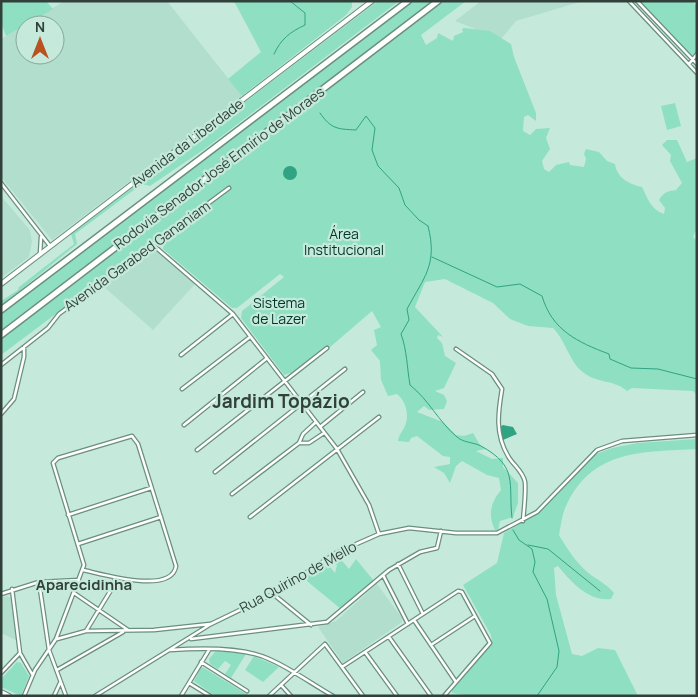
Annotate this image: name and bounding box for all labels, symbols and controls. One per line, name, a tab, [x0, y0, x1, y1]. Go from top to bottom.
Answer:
north arrow	[15, 15, 65, 65]
text: N	[35, 17, 45, 36]
street label: Rodovia Senador José Ermírio de Moraes	[109, 82, 328, 253]
street label: Avenida da Liberdade	[126, 94, 247, 191]
street label: Avenida Garabed Gananiam	[60, 196, 214, 315]
park label: Área Institucional	[304, 224, 384, 259]
park label: Sistema de Lazer	[252, 293, 306, 328]
district label: Jardim Topázio	[212, 388, 350, 414]
street label: Rua Quirino de Mello	[236, 536, 360, 617]
district label: Aparecidinha	[36, 574, 132, 595]

